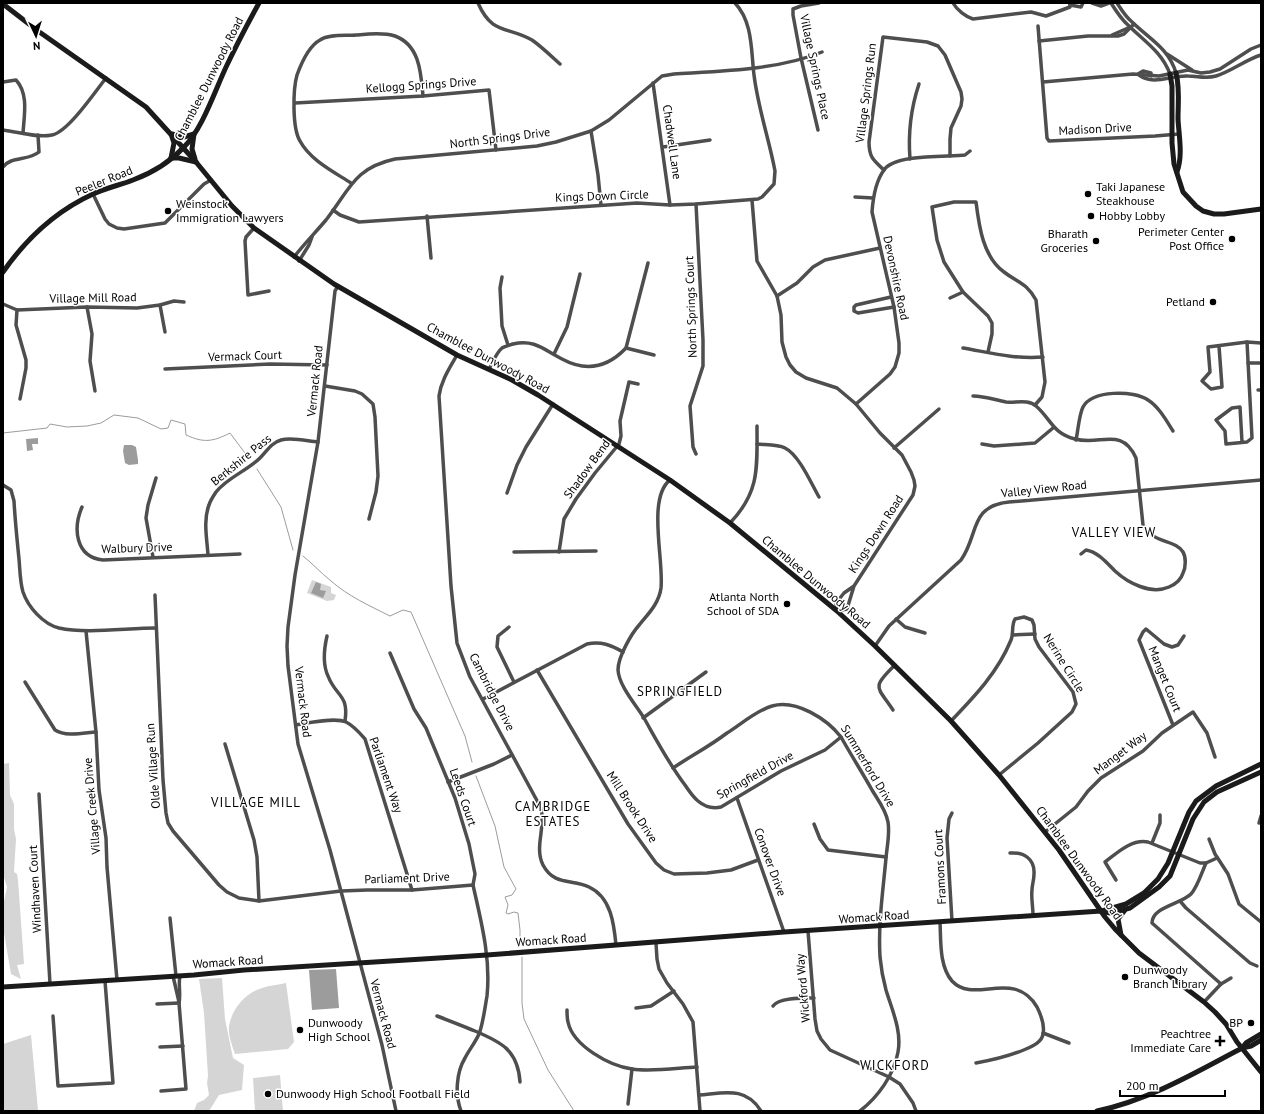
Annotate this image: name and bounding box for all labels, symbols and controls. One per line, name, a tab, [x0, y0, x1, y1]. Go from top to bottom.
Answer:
street label: Village Springs Place	[797, 12, 834, 121]
street label: Chamblee Dunwoody Road	[171, 14, 246, 143]
north arrow	[16, 16, 56, 56]
text: N	[33, 39, 41, 53]
street label: Village Springs Run	[852, 42, 879, 145]
street label: Kellogg Springs Drive	[365, 73, 477, 96]
street label: Chadwell Lane	[660, 104, 685, 180]
street label: Madison Drive	[1058, 119, 1132, 138]
street label: North Springs Drive	[449, 124, 551, 151]
street label: Peeler Road	[73, 162, 135, 199]
place label: Taki Japanese Steakhouse	[1096, 179, 1165, 208]
street label: Kings Down Circle	[555, 186, 649, 205]
marker: Taki Japanese Steakhouse	[1083, 189, 1093, 199]
place label: Weinstock Immigration Lawyers	[176, 196, 284, 225]
marker: Weinstock Immigration Lawyers	[163, 206, 173, 216]
place label: Hobby Lobby	[1099, 208, 1165, 223]
marker: Hobby Lobby	[1086, 211, 1096, 221]
place label: Perimeter Center Post Office	[1138, 224, 1224, 253]
place label: Bharath Groceries	[1040, 226, 1088, 255]
street label: Devonshire Road	[880, 234, 913, 321]
marker: Perimeter Center Post Office	[1227, 234, 1237, 244]
marker: Bharath Groceries	[1091, 236, 1101, 246]
street label: North Springs Court	[681, 256, 700, 358]
street label: Village Mill Road	[48, 289, 137, 306]
place label: Petland	[1166, 294, 1205, 309]
marker: Petland	[1208, 297, 1218, 307]
street label: Chamblee Dunwoody Road	[424, 319, 552, 396]
street label: Vermack Road	[303, 345, 326, 418]
street label: Vermack Court	[207, 347, 282, 364]
street label: Berkshire Pass	[207, 431, 274, 489]
street label: Shadow Bend	[560, 436, 613, 501]
street label: Valley View Road	[999, 477, 1088, 501]
street label: Kings Down Road	[845, 492, 906, 576]
district label: VALLEY VIEW	[1071, 524, 1156, 541]
street label: Chamblee Dunwoody Road	[759, 532, 874, 631]
street label: Walbury Drive	[101, 539, 173, 556]
place label: Atlanta North School of SDA	[707, 589, 779, 618]
marker: Atlanta North School of SDA	[782, 599, 792, 609]
street label: Nerine Circle	[1040, 631, 1088, 695]
street label: Manget Court	[1145, 644, 1185, 714]
street label: Cambridge Drive	[466, 650, 518, 733]
street label: Vermack Road	[292, 665, 315, 738]
district label: SPRINGFIELD	[637, 683, 723, 700]
street label: Summerford Drive	[838, 722, 899, 810]
street label: Olde Village Run	[142, 723, 163, 809]
street label: Manget Way	[1090, 728, 1150, 777]
street label: Parliament Way	[366, 735, 407, 815]
street label: Springfield Drive	[714, 747, 796, 802]
street label: Village Creek Drive	[80, 757, 103, 856]
street label: Leeds Court	[447, 766, 480, 828]
street label: Mill Brook Drive	[604, 768, 661, 845]
district label: VILLAGE MILL	[210, 794, 301, 811]
district label: CAMBRIDGE ESTATES	[515, 798, 591, 830]
street label: Chamblee Dunwoody Road	[1033, 803, 1126, 923]
street label: Conover Drive	[751, 826, 790, 898]
street label: Framons Court	[930, 829, 949, 905]
street label: Windhaven Court	[25, 845, 44, 933]
street label: Parliament Drive	[364, 869, 450, 886]
street label: Womack Road	[838, 907, 910, 926]
street label: Womack Road	[515, 930, 587, 949]
street label: Womack Road	[192, 952, 264, 971]
street label: Wickford Way	[792, 953, 813, 1023]
place label: Dunwoody Branch Library	[1133, 962, 1208, 991]
marker: Dunwoody Branch Library	[1120, 972, 1130, 982]
street label: Vermack Road	[367, 976, 400, 1050]
place label: Dunwoody High School	[308, 1015, 371, 1044]
place label: BP	[1229, 1015, 1243, 1030]
marker: BP	[1246, 1018, 1256, 1028]
marker: Dunwoody High School	[295, 1025, 305, 1035]
place label: Peachtree Immediate Care	[1130, 1026, 1211, 1055]
marker: Peachtree Immediate Care	[1214, 1035, 1226, 1047]
district label: WICKFORD	[860, 1057, 930, 1074]
scale bar	[1120, 1072, 1225, 1098]
text: 200 m	[1126, 1078, 1159, 1093]
place label: Dunwoody High School Football Field	[276, 1086, 470, 1101]
marker: Dunwoody High School Football Field	[263, 1089, 273, 1099]

